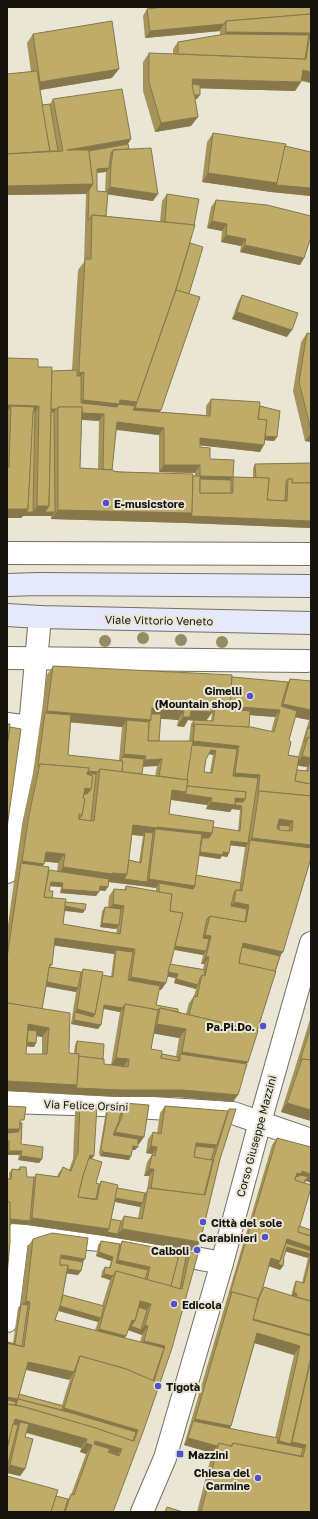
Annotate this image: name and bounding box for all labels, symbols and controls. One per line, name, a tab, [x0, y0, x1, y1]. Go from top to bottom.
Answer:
place label: E-musicstore	[114, 497, 185, 510]
marker: E-musicstore	[101, 498, 111, 508]
street label: Viale Vittorio Veneto	[105, 613, 214, 627]
place label: Gimelli (Mountain shop)	[155, 684, 242, 710]
marker: Gimelli (Mountain shop)	[245, 691, 255, 701]
place label: Pa.Pi.Do.	[206, 1020, 255, 1033]
marker: Pa.Pi.Do.	[258, 1021, 268, 1031]
street label: Corso Giuseppe Mazzini	[233, 1074, 279, 1198]
street label: Via Felice Orsini	[43, 1097, 129, 1113]
place label: Città del sole	[211, 1216, 283, 1229]
marker: Città del sole	[198, 1217, 208, 1227]
place label: Carabinieri	[199, 1231, 257, 1244]
marker: Carabinieri	[260, 1232, 270, 1242]
place label: Calboli	[151, 1244, 189, 1257]
marker: Calboli	[192, 1245, 202, 1255]
place label: Edicola	[182, 1298, 222, 1311]
marker: Edicola	[169, 1299, 179, 1309]
place label: Tigotà	[166, 1380, 200, 1393]
marker: Tigotà	[153, 1381, 163, 1391]
place label: Mazzini	[188, 1448, 228, 1461]
marker: Mazzini	[175, 1449, 185, 1459]
place label: Chiesa del Carmine	[194, 1466, 251, 1492]
marker: Chiesa del Carmine	[253, 1473, 263, 1483]

